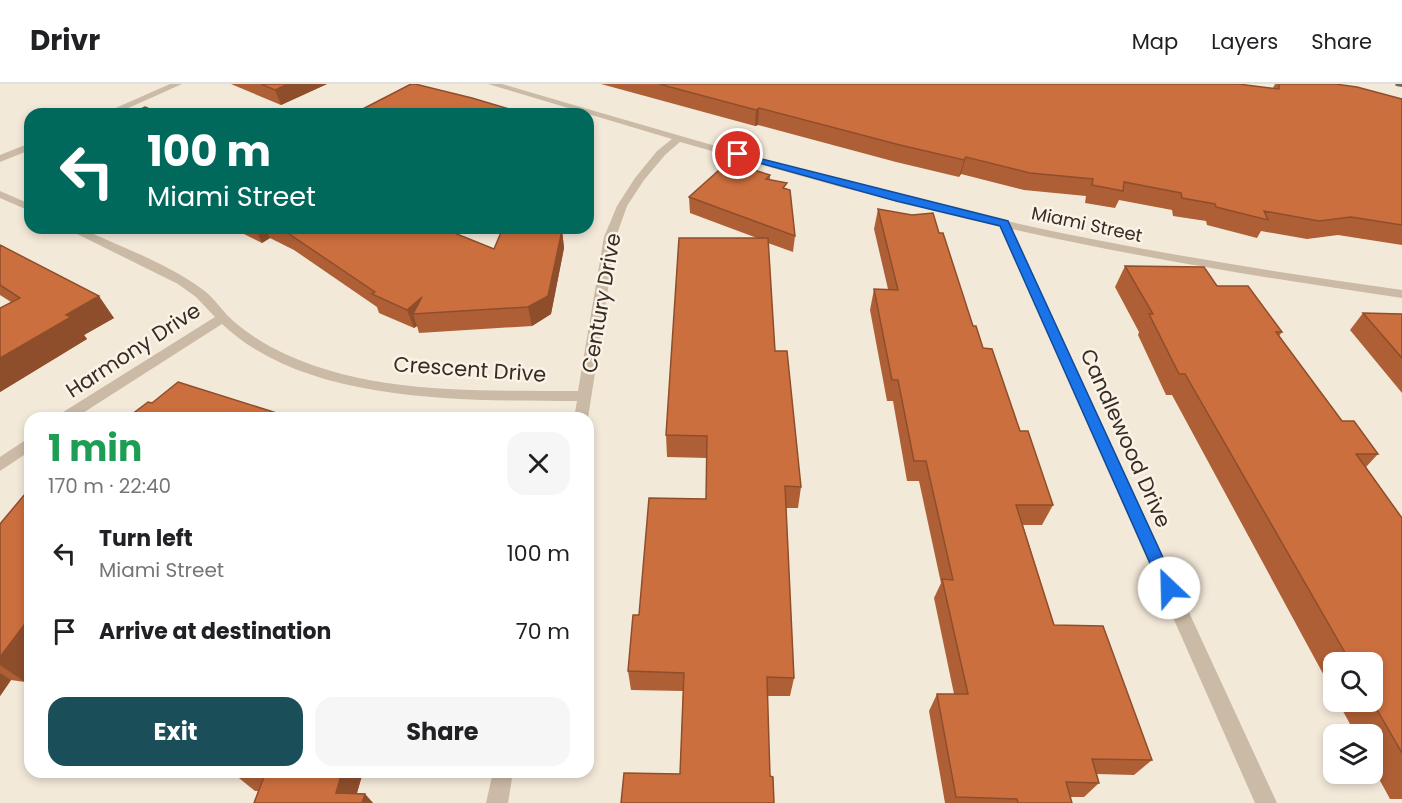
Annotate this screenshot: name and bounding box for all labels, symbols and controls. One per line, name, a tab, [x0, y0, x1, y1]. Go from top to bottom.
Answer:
text: Drivr	[30, 21, 100, 60]
text: Map	[1132, 27, 1178, 56]
text: Layers	[1211, 27, 1278, 56]
text: Share	[1311, 27, 1372, 56]
text: 100 m	[147, 122, 271, 181]
pin	[712, 128, 763, 179]
icon: left	[48, 132, 126, 210]
icon: arrive	[721, 137, 754, 170]
text: Miami Street	[147, 178, 316, 215]
street label: Miami Street	[1029, 200, 1145, 248]
street label: Century Drive	[574, 231, 628, 375]
street label: Harmony Drive	[60, 296, 206, 404]
street label: Candlewood Drive	[1074, 344, 1178, 532]
street label: Crescent Drive	[393, 349, 547, 389]
text: 1 min	[48, 423, 142, 474]
button: close	[507, 432, 570, 495]
text: 170 m · 22:40	[48, 472, 171, 500]
text: Turn left	[99, 523, 193, 554]
icon: left	[48, 537, 81, 570]
text: 100 m	[507, 538, 570, 569]
text: Miami Street	[99, 556, 224, 584]
position arrow	[1137, 556, 1201, 620]
icon: arrive	[48, 615, 81, 648]
text: Arrive at destination	[99, 616, 331, 647]
text: 70 m	[516, 616, 570, 647]
map controls	[1323, 652, 1383, 784]
button: search	[1323, 652, 1383, 712]
button: Exit	[48, 697, 303, 766]
button: Share	[315, 697, 570, 766]
button: layers	[1323, 724, 1383, 784]

